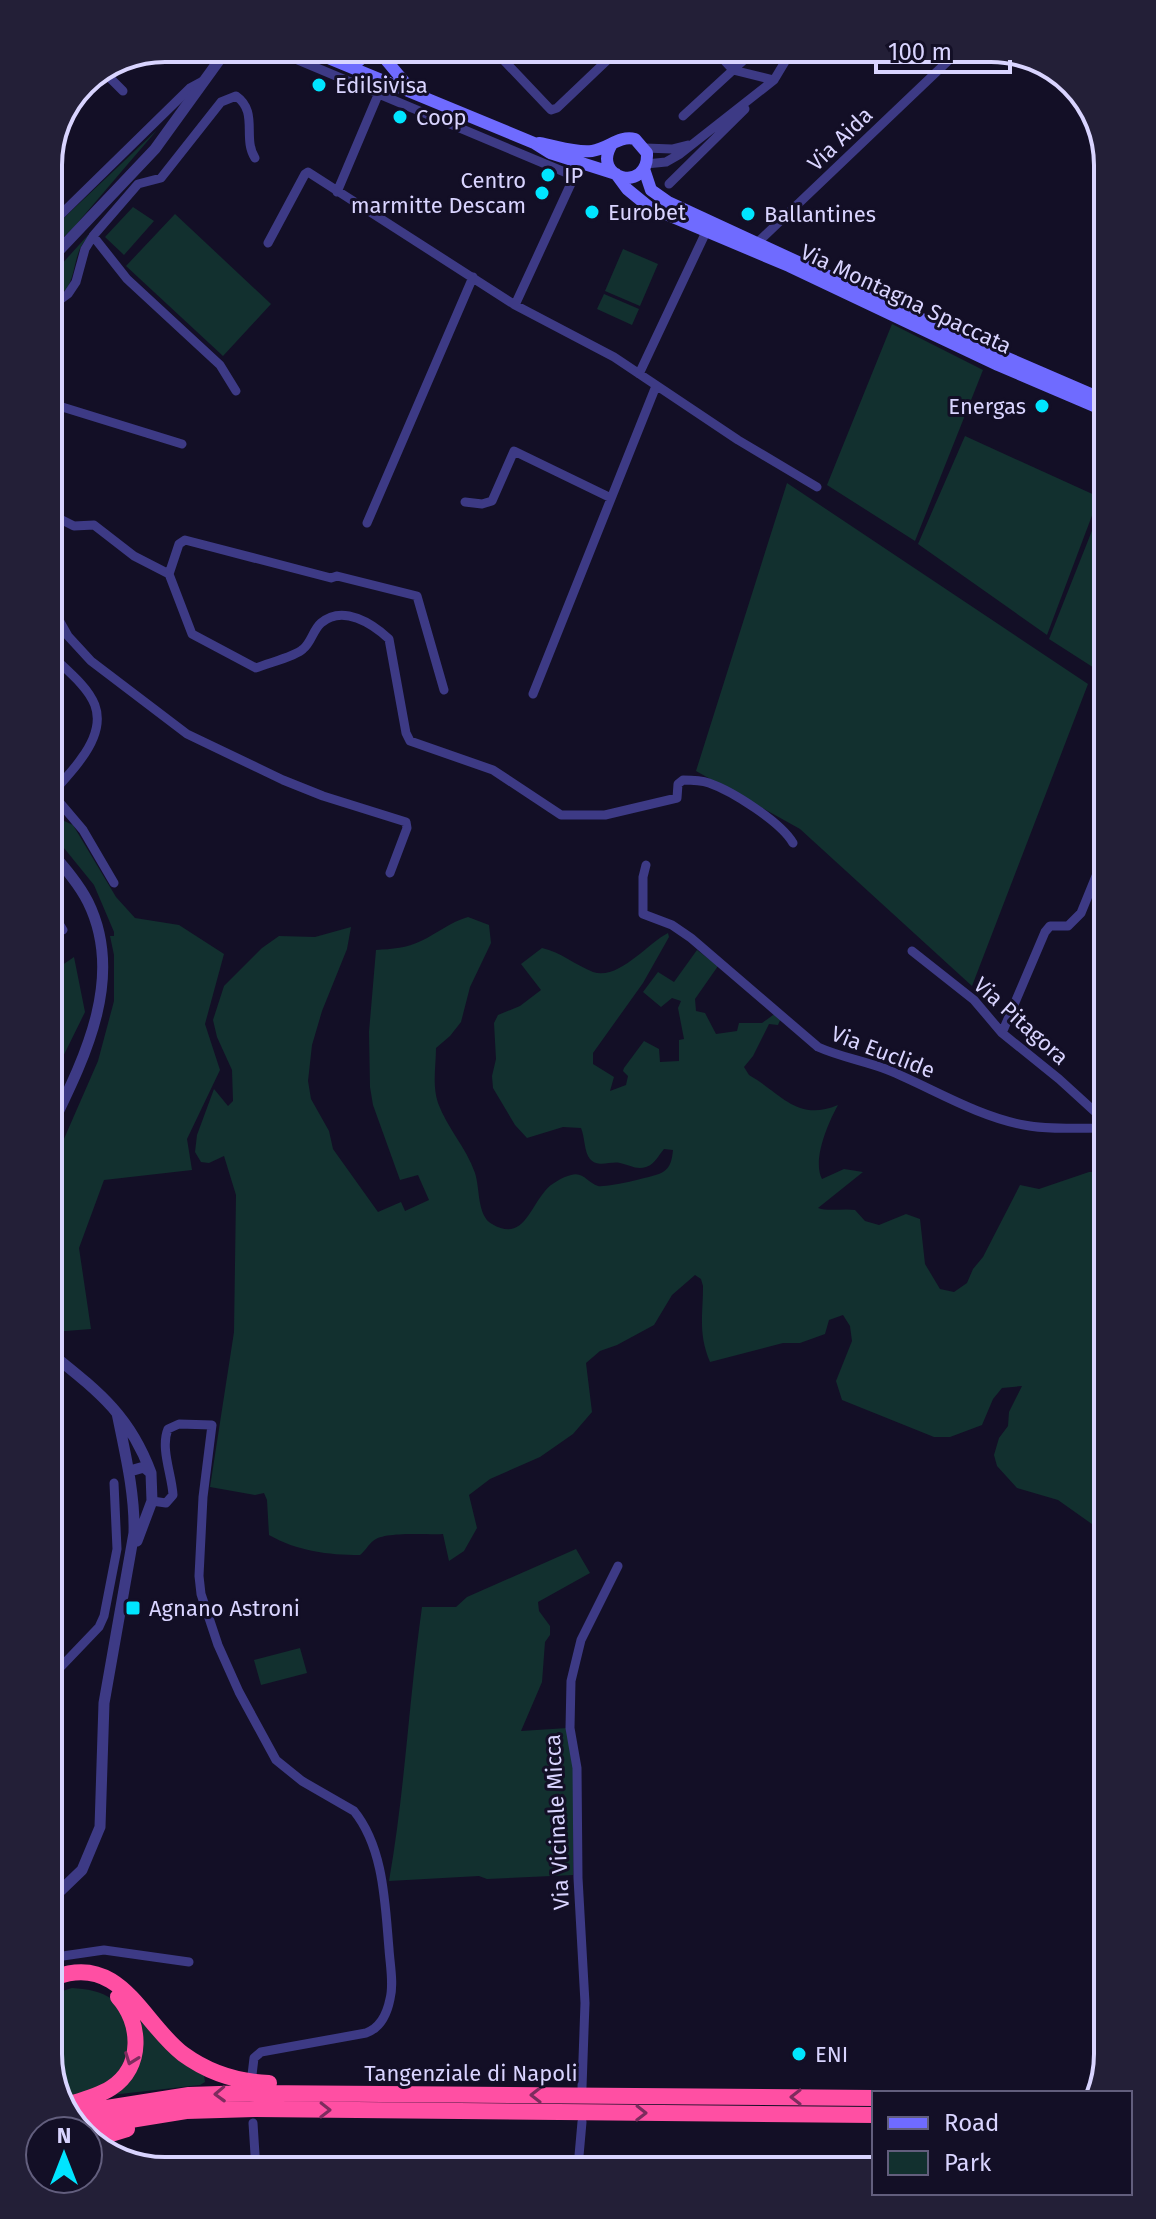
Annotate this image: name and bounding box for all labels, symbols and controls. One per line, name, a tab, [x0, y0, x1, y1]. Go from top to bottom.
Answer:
scale bar	[876, 24, 1010, 74]
text: 100 m	[888, 38, 952, 66]
place label: Edilsivisa	[335, 72, 428, 99]
marker: Edilsivisa	[310, 76, 328, 94]
street label: Via Aida	[802, 101, 878, 177]
place label: Coop	[416, 104, 467, 131]
marker: Coop	[391, 108, 409, 126]
place label: IP	[564, 162, 583, 189]
marker: IP	[539, 166, 557, 184]
place label: Centro marmitte Descam	[351, 167, 526, 219]
marker: Centro marmitte Descam	[533, 184, 551, 202]
place label: Eurobet	[608, 199, 686, 226]
place label: Ballantines	[764, 201, 876, 228]
marker: Eurobet	[583, 203, 601, 221]
marker: Ballantines	[739, 205, 757, 223]
street label: Via Montagna Spaccata	[796, 238, 1016, 360]
place label: Energas	[948, 393, 1026, 420]
marker: Energas	[1033, 397, 1051, 415]
street label: Via Pitagora	[968, 971, 1074, 1071]
street label: Via Euclide	[827, 1020, 939, 1084]
place label: Agnano Astroni	[149, 1595, 300, 1622]
marker: Agnano Astroni	[124, 1599, 142, 1617]
street label: Via Vicinale Micca	[539, 1733, 575, 1911]
place label: ENI	[815, 2041, 848, 2068]
marker: ENI	[790, 2045, 808, 2063]
one-way arrow	[124, 2051, 140, 2065]
street label: Tangenziale di Napoli	[364, 2060, 578, 2087]
one-way arrow	[213, 2085, 226, 2102]
one-way arrow	[529, 2086, 542, 2104]
one-way arrow	[789, 2088, 802, 2106]
legend	[872, 2091, 1132, 2195]
one-way arrow	[319, 2101, 332, 2119]
one-way arrow	[635, 2104, 648, 2122]
text: Road	[944, 2109, 999, 2137]
north arrow	[24, 2115, 104, 2195]
text: N	[57, 2122, 71, 2149]
text: Park	[944, 2149, 992, 2177]

